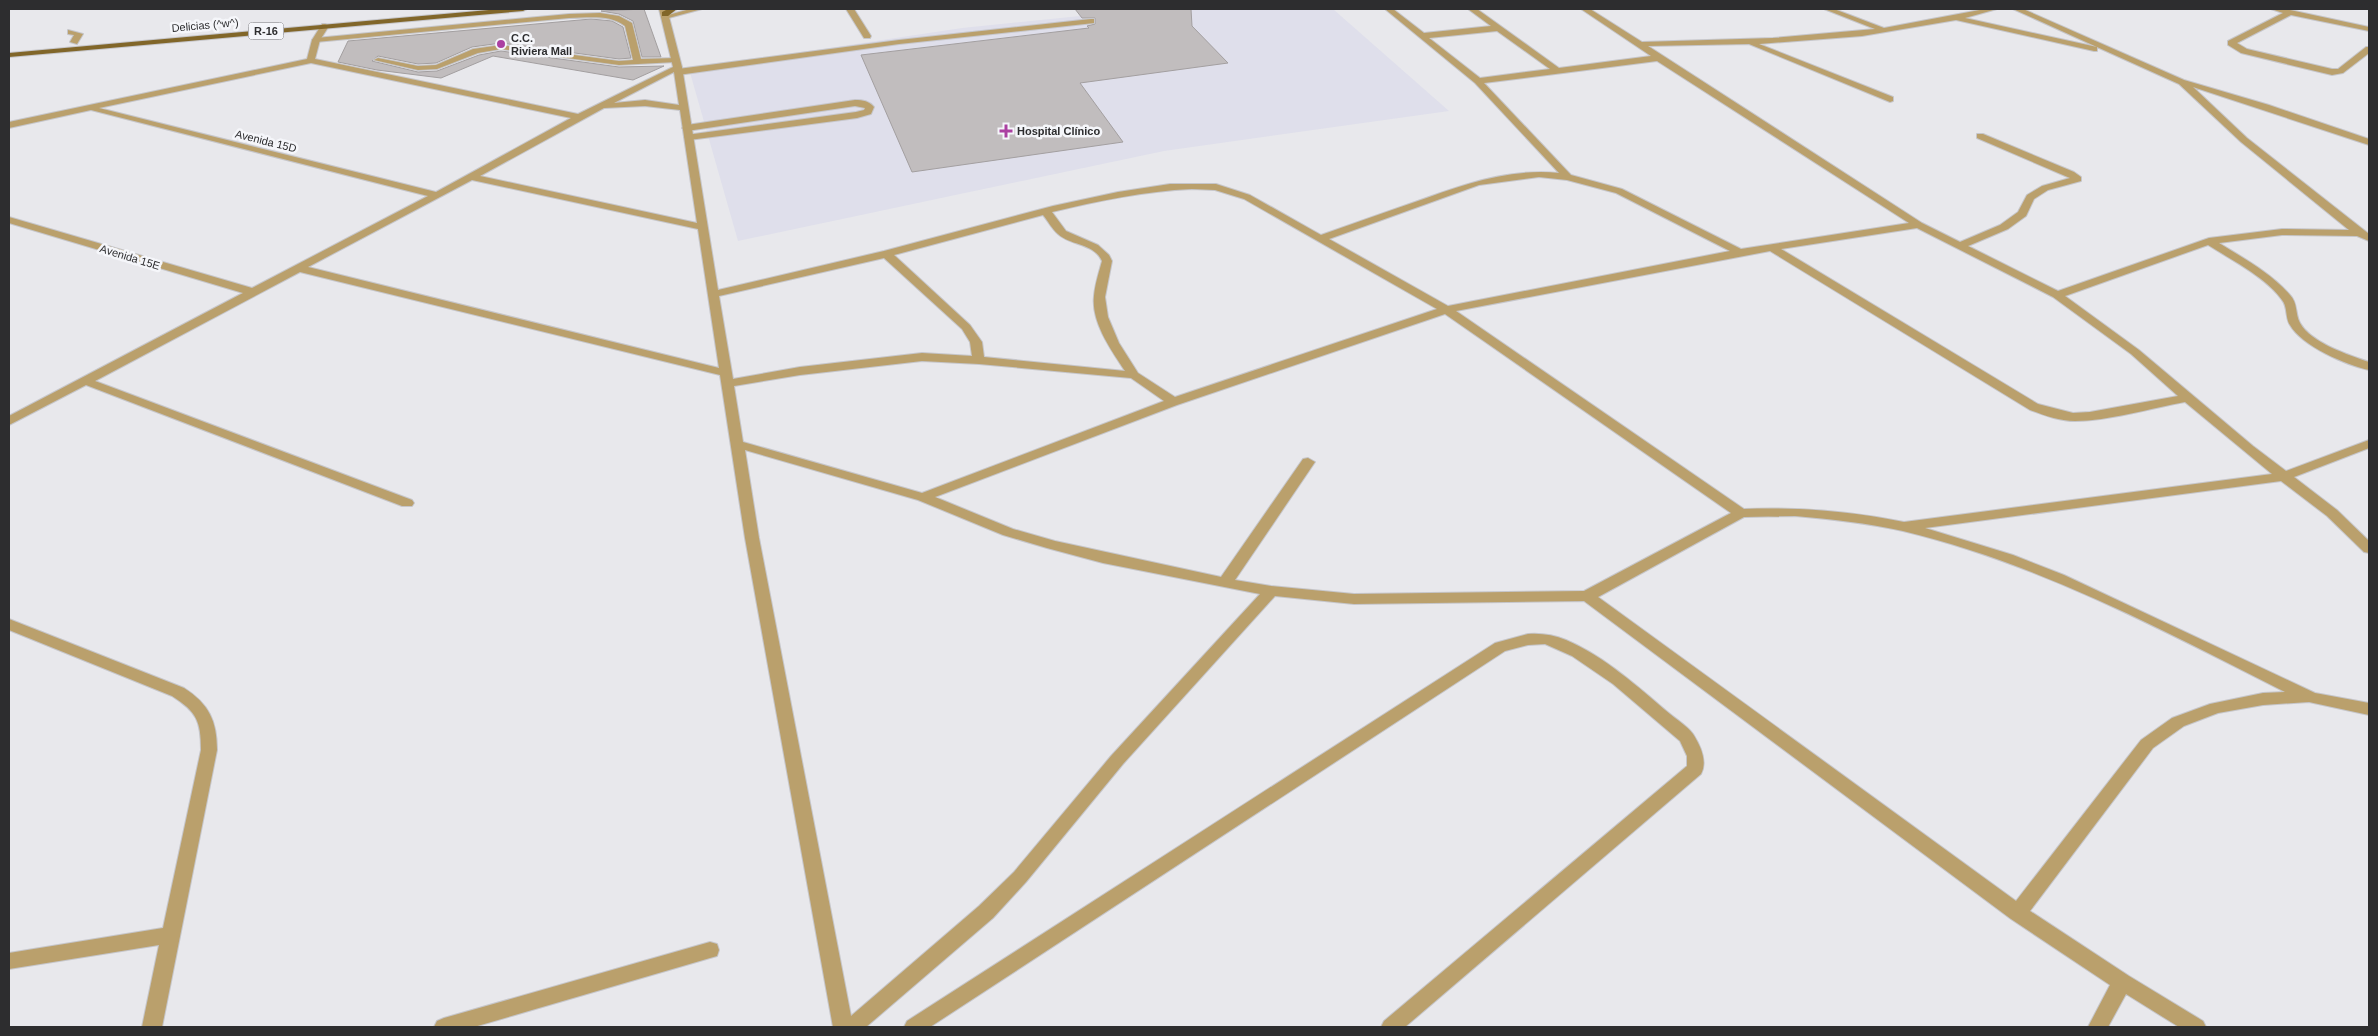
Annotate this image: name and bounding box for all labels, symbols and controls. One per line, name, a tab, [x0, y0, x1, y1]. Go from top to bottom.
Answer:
street label: Delicias (^w^)	[171, 16, 239, 34]
road number: R-16	[248, 22, 284, 40]
place label: C.C. Riviera Mall	[511, 32, 572, 57]
marker: C.C. Riviera Mall	[495, 38, 507, 50]
marker: Hospital Clínico	[999, 124, 1013, 138]
place label: Hospital Clínico	[1017, 125, 1100, 137]
street label: Avenida 15D	[234, 128, 298, 154]
street label: Avenida 15E	[99, 242, 161, 272]

